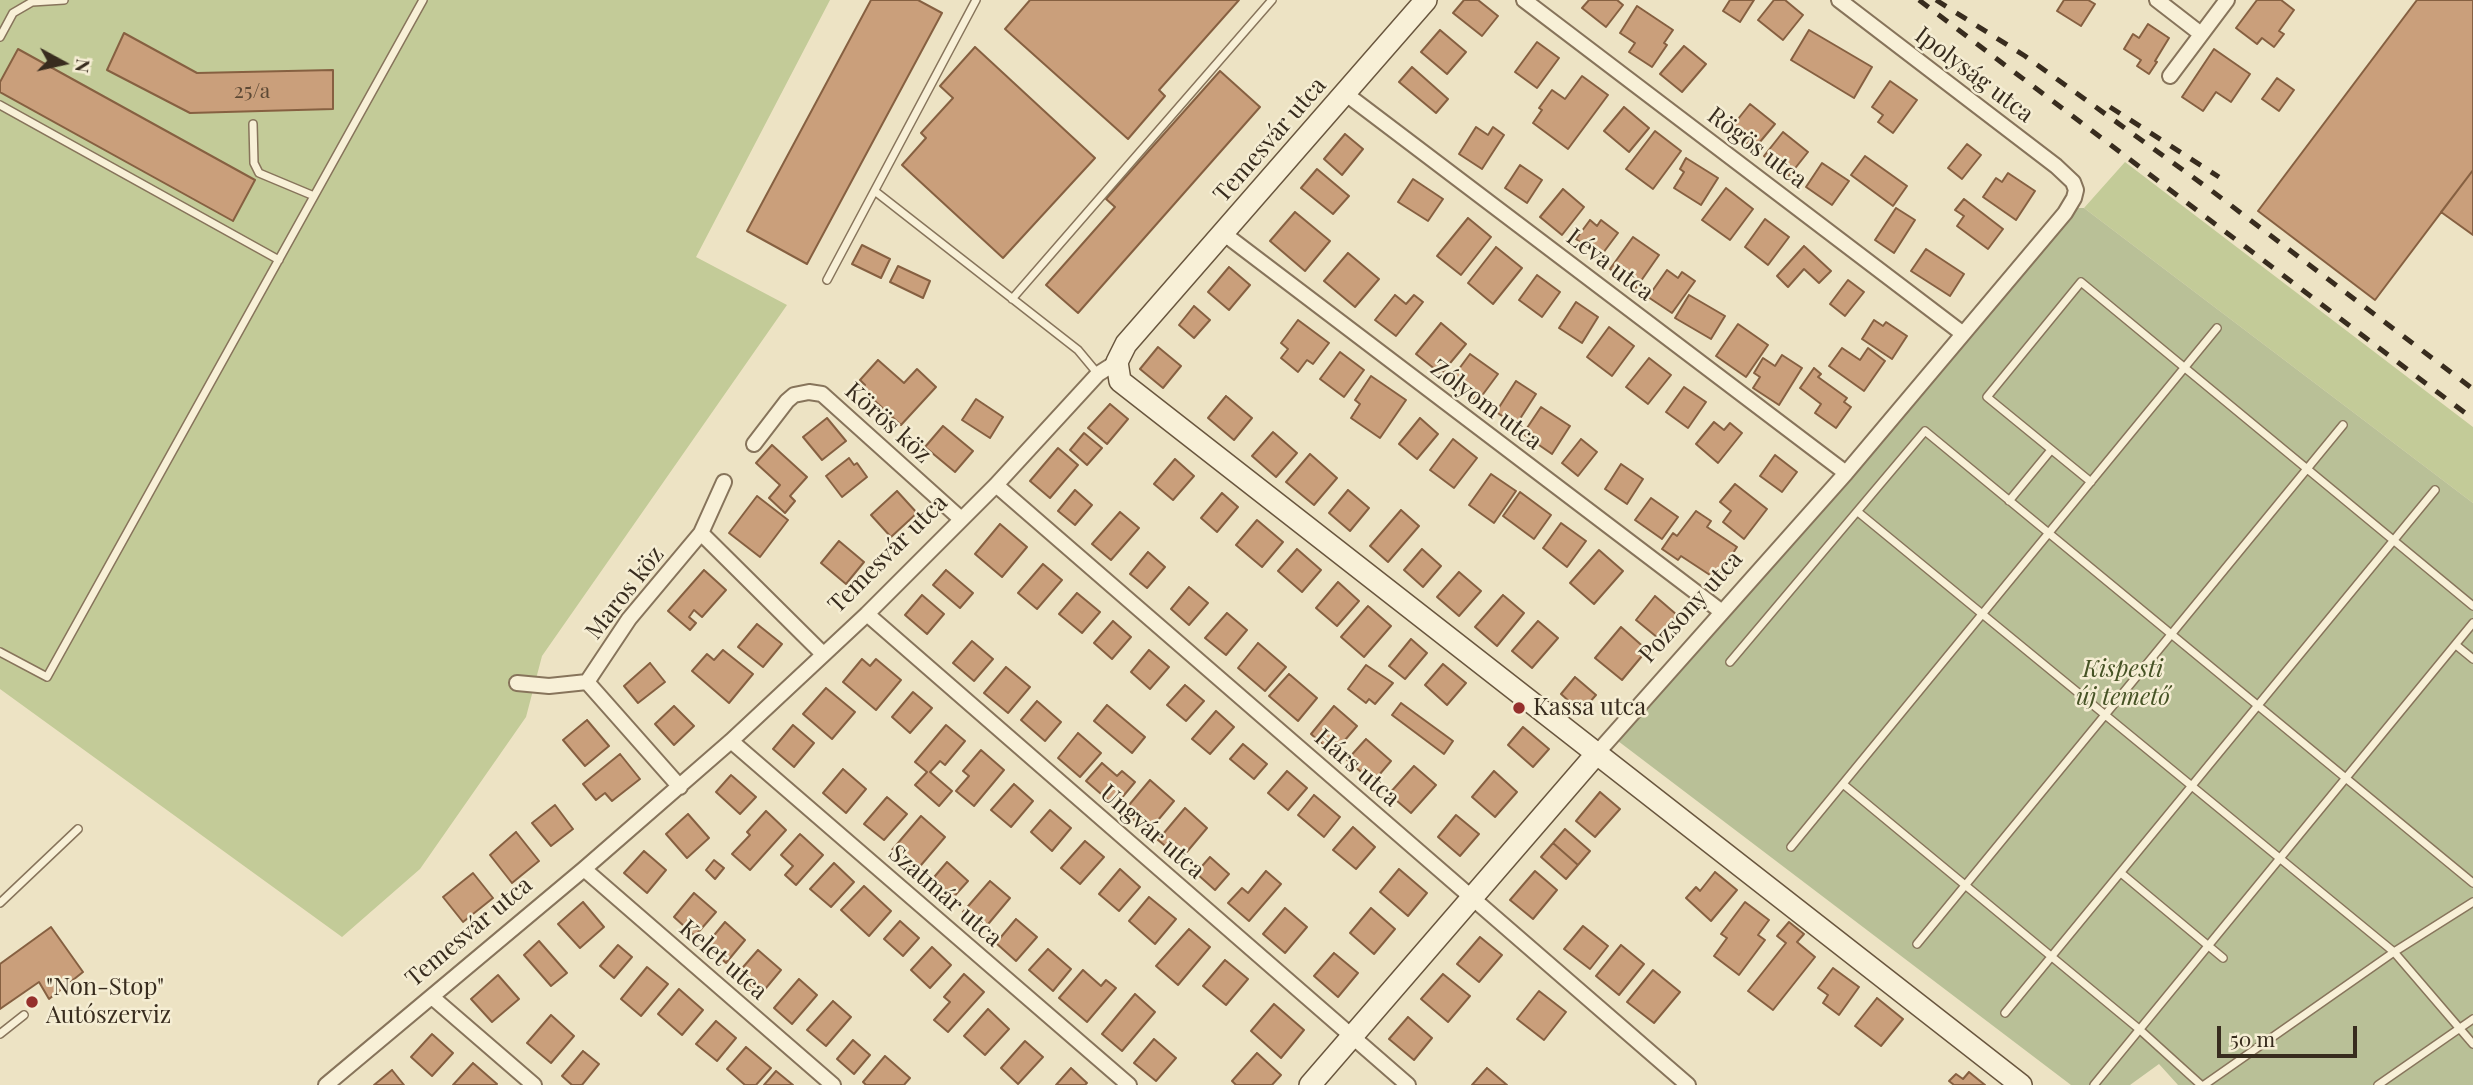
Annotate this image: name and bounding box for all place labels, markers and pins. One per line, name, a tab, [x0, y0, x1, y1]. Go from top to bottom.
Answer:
place label: Kassa utca	[1533, 694, 1646, 722]
marker: Kassa utca	[1511, 700, 1527, 716]
place label: "Non-Stop" Autószerviz	[46, 974, 171, 1030]
marker: "Non-Stop" Autószerviz	[24, 994, 40, 1010]

